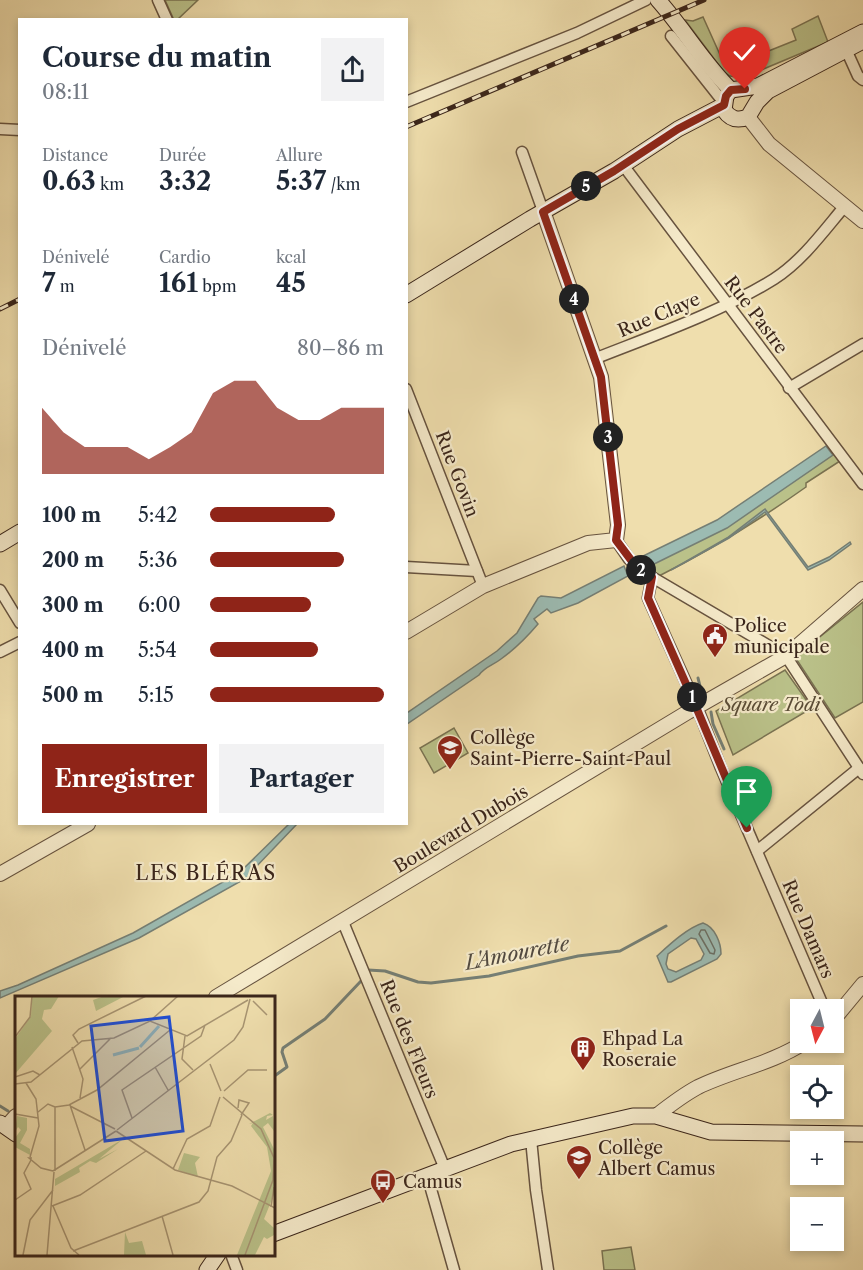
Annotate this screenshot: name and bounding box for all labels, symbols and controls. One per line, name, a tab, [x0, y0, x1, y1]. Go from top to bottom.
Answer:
pin	[719, 27, 770, 89]
icon: check	[728, 36, 761, 69]
button: share	[321, 38, 384, 101]
text: Course du matin	[42, 41, 272, 74]
text: 08:11	[42, 80, 89, 104]
text: Distance	[42, 145, 108, 165]
text: Durée	[159, 145, 206, 165]
text: Allure	[276, 145, 323, 165]
text: 0.63	[42, 165, 96, 197]
text: 3:32	[159, 165, 211, 197]
text: 5:37	[276, 165, 326, 197]
pin: 5	[571, 171, 601, 201]
text: km	[96, 174, 124, 194]
text: /km	[326, 174, 361, 194]
text: 5	[582, 176, 590, 196]
text: Dénivelé	[42, 247, 110, 267]
text: Cardio	[159, 247, 211, 267]
text: kcal	[276, 247, 306, 267]
text: 7	[42, 267, 56, 299]
text: 161	[159, 267, 198, 299]
text: 45	[276, 267, 306, 299]
street label: Rue Pastre	[720, 272, 792, 358]
text: m	[56, 276, 75, 296]
text: bpm	[198, 276, 237, 296]
pin: 4	[559, 284, 589, 314]
street label: Rue Claye	[615, 288, 703, 342]
text: 4	[569, 289, 579, 309]
text: Dénivelé	[42, 336, 126, 360]
text: 80–86 m	[297, 336, 384, 360]
pin: 3	[593, 422, 623, 452]
text: 3	[603, 427, 613, 447]
street label: Rue Govin	[430, 428, 484, 520]
text: 100 m	[42, 503, 101, 527]
text: 5:42	[138, 503, 178, 527]
text: 200 m	[42, 548, 104, 572]
text: 5:36	[138, 548, 177, 572]
pin: 2	[626, 555, 656, 585]
text: 2	[636, 560, 646, 580]
text: 300 m	[42, 593, 104, 617]
text: 6:00	[138, 593, 181, 617]
place label: Police municipale	[734, 615, 830, 658]
public building icon: Police municipale	[700, 621, 730, 659]
text: 400 m	[42, 638, 104, 662]
text: 5:54	[138, 638, 177, 662]
pin: 1	[677, 682, 707, 712]
text: 500 m	[42, 683, 103, 707]
text: 5:15	[138, 683, 174, 707]
text: 1	[688, 687, 696, 707]
park label: Square Todi	[721, 694, 822, 716]
place label: Collège Saint-Pierre-Saint-Paul	[470, 727, 671, 770]
school or university icon: Collège Saint-Pierre-Saint-Paul	[435, 733, 465, 771]
button: Enregistrer	[42, 744, 207, 813]
button: Partager	[219, 744, 384, 813]
pin	[721, 766, 772, 828]
icon: arrive	[730, 775, 763, 808]
street label: Boulevard Dubois	[390, 780, 532, 878]
district label: LES BLÉRAS	[135, 860, 277, 885]
street label: Rue Damars	[777, 876, 839, 982]
water label: L'Amourette	[461, 931, 572, 975]
street label: Rue des Fleurs	[375, 976, 443, 1102]
inset map	[15, 996, 274, 1255]
north arrow	[790, 999, 844, 1053]
map controls	[790, 999, 844, 1251]
place label: Ehpad La Roseraie	[602, 1028, 684, 1071]
building icon: Ehpad La Roseraie	[568, 1034, 598, 1072]
button: locate	[790, 1065, 844, 1119]
button: +	[790, 1131, 844, 1185]
place label: Collège Albert Camus	[597, 1137, 715, 1180]
school or university icon: Collège Albert Camus	[564, 1143, 594, 1181]
bus stop icon: Camus	[368, 1167, 398, 1205]
place label: Camus	[403, 1171, 462, 1193]
button: −	[790, 1197, 844, 1251]

